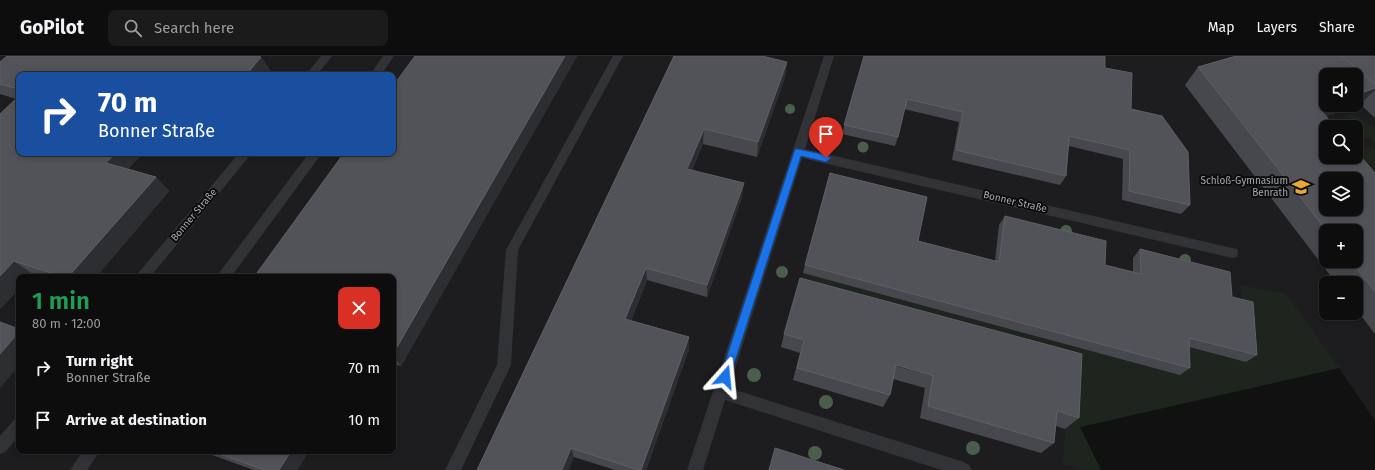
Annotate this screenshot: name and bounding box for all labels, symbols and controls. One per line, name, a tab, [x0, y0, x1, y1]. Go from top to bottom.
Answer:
search box	[108, 10, 388, 46]
text: GoPilot	[20, 16, 84, 39]
icon: search	[122, 17, 144, 39]
text: Search here	[154, 19, 234, 37]
text: Map	[1208, 19, 1234, 36]
text: Layers	[1256, 19, 1297, 36]
text: Share	[1319, 19, 1355, 36]
map controls	[1319, 68, 1363, 320]
button: sound	[1319, 68, 1363, 112]
text: 70 m	[98, 86, 157, 119]
icon: right	[32, 88, 84, 140]
pin	[809, 117, 843, 158]
text: Bonner Straße	[98, 120, 215, 142]
button: search	[1319, 120, 1363, 164]
icon: arrive	[815, 123, 837, 145]
button: layers	[1319, 172, 1363, 216]
place label: Schloß-Gymnasium Benrath	[1200, 175, 1288, 199]
school or university icon: Schloß-Gymnasium Benrath	[1291, 177, 1311, 197]
street label: Bonner Straße	[169, 186, 219, 244]
street label: Bonner Straße	[982, 189, 1048, 215]
button: +	[1319, 224, 1363, 268]
button: −	[1319, 276, 1363, 320]
text: 1 min	[32, 287, 90, 315]
button: close	[338, 287, 380, 329]
text: 80 m · 12:00	[32, 316, 101, 331]
text: Turn right	[66, 352, 133, 370]
position arrow	[704, 356, 746, 398]
icon: right	[32, 357, 54, 379]
text: 70 m	[348, 359, 380, 377]
text: Bonner Straße	[66, 370, 151, 385]
icon: arrive	[32, 409, 54, 431]
text: Arrive at destination	[66, 411, 207, 429]
text: 10 m	[348, 411, 380, 429]

